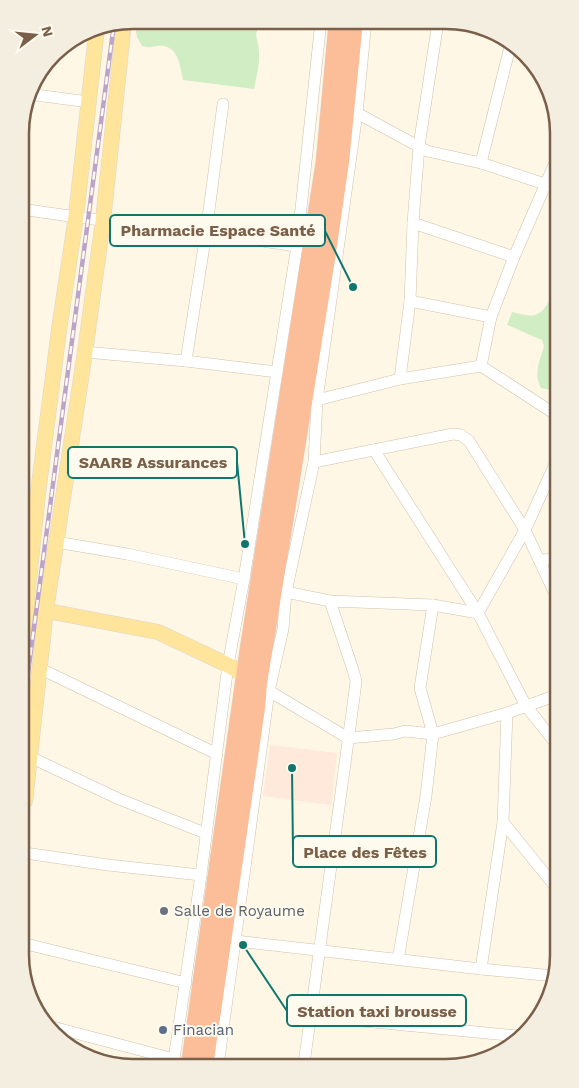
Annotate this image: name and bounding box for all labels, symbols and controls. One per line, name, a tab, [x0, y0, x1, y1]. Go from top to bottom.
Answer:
north arrow	[10, 10, 60, 60]
text: N	[38, 24, 57, 39]
callout: Pharmacie Espace Santé	[110, 215, 325, 246]
text: Pharmacie Espace Santé	[121, 221, 315, 240]
callout: SAARB Assurances	[68, 447, 237, 478]
text: SAARB Assurances	[79, 453, 228, 472]
callout: Place des Fêtes	[293, 836, 436, 867]
text: Place des Fêtes	[303, 843, 427, 862]
place label: Salle de Royaume	[174, 902, 305, 920]
marker: Salle de Royaume	[158, 905, 170, 917]
callout: Station taxi brousse	[287, 995, 466, 1026]
text: Station taxi brousse	[297, 1002, 457, 1021]
place label: Finacian	[173, 1021, 234, 1039]
marker: Finacian	[157, 1024, 169, 1036]

